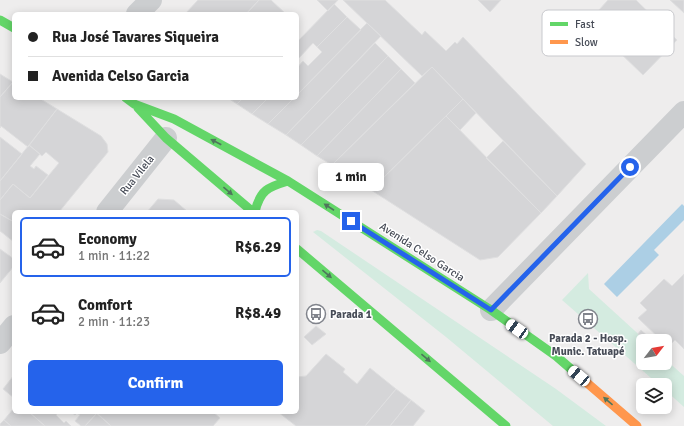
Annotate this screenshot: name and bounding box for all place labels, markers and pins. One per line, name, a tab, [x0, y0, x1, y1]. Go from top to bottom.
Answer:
bus stop icon: Parada 1	[305, 303, 327, 325]
place label: Parada 1	[330, 308, 372, 321]
bus stop icon: Parada 2 - Hosp. Munic. Tatuapé	[577, 308, 599, 330]
place label: Parada 2 - Hosp. Munic. Tatuapé	[549, 332, 627, 358]

